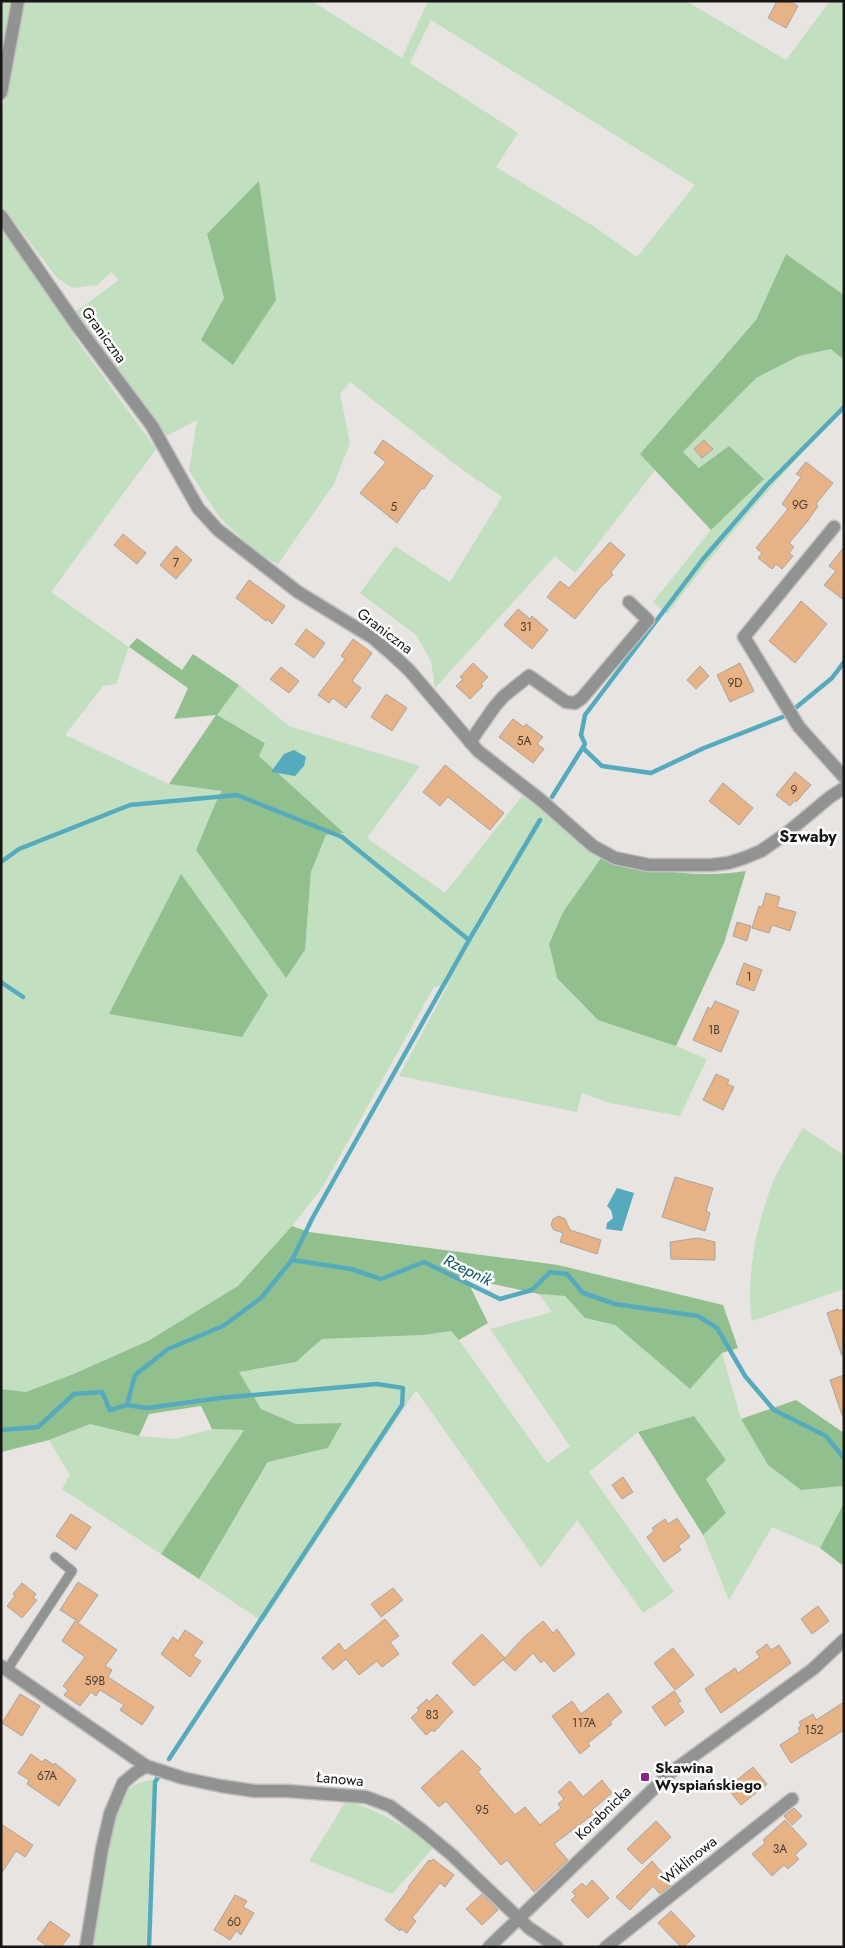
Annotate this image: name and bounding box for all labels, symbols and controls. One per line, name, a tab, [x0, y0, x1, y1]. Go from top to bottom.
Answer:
street label: Graniczna	[76, 302, 132, 368]
house number: 9G	[792, 496, 808, 514]
house number: 5	[391, 498, 398, 516]
house number: 7	[173, 554, 180, 572]
street label: Graniczna	[352, 603, 418, 659]
house number: 31	[520, 618, 532, 636]
house number: 9D	[727, 674, 743, 692]
house number: 5A	[517, 732, 531, 750]
house number: 9	[791, 781, 798, 799]
district label: Szwaby	[779, 825, 837, 848]
house number: 1	[746, 968, 752, 986]
house number: 1B	[708, 1021, 720, 1039]
water label: Rzepnik	[440, 1248, 497, 1292]
house number: 59B	[85, 1672, 105, 1690]
house number: 83	[425, 1706, 439, 1724]
house number: 117A	[572, 1714, 596, 1732]
house number: 152	[805, 1721, 824, 1739]
place label: Skawina Wyspiańskiego	[655, 1757, 762, 1796]
street label: Łanowa	[315, 1766, 364, 1792]
house number: 67A	[37, 1767, 57, 1785]
marker: Skawina Wyspiańskiego	[639, 1771, 651, 1783]
street label: Korabnicka	[570, 1781, 636, 1845]
house number: 95	[475, 1801, 489, 1819]
street label: Wiklinowa	[656, 1831, 722, 1889]
house number: 3A	[773, 1840, 787, 1858]
house number: 60	[227, 1913, 241, 1931]

